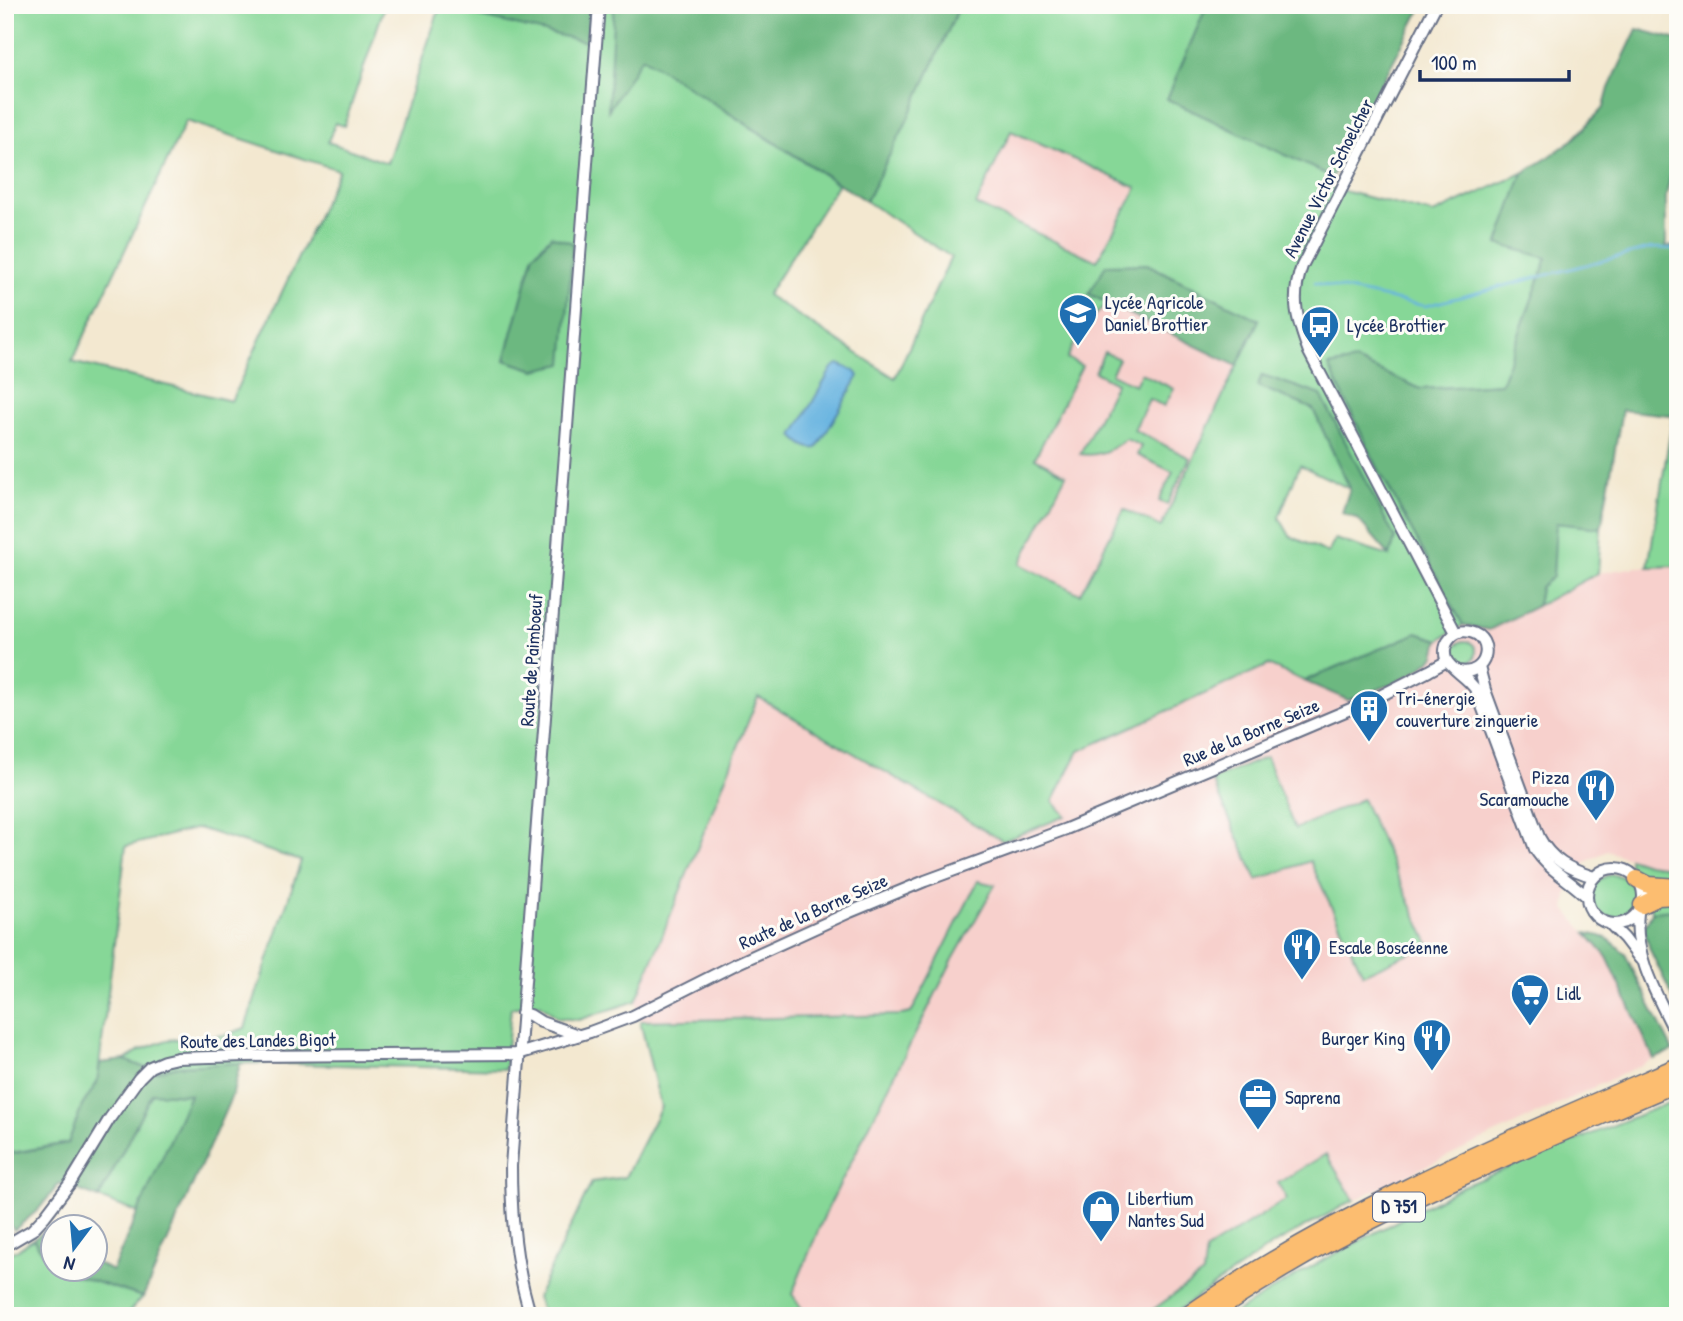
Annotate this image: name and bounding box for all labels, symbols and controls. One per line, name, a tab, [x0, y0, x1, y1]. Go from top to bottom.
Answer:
scale bar	[1420, 38, 1569, 82]
text: 100 m	[1431, 48, 1477, 77]
street label: Avenue Victor Schoelcher	[1277, 93, 1380, 262]
place label: Lycée Agricole Daniel Brottier	[1105, 289, 1209, 337]
school or university icon: Lycée Agricole Daniel Brottier	[1057, 292, 1099, 347]
bus stop icon: Lycée Brottier	[1299, 304, 1341, 359]
place label: Lycée Brottier	[1347, 312, 1446, 338]
street label: Route de Paimboeuf	[513, 593, 549, 727]
place label: Tri-énergie couverture zinguerie	[1396, 685, 1539, 733]
building icon: Tri-énergie couverture zinguerie	[1348, 688, 1390, 743]
street label: Rue de la Borne Seize	[1179, 691, 1324, 772]
place label: Pizza Scaramouche	[1480, 764, 1570, 812]
restaurant icon: Pizza Scaramouche	[1575, 767, 1617, 822]
street label: Route de la Borne Seize	[735, 866, 892, 955]
restaurant icon: Escale Boscéenne	[1281, 926, 1323, 981]
place label: Escale Boscéenne	[1329, 934, 1449, 960]
supermarket icon: Lidl	[1509, 972, 1551, 1027]
place label: Lidl	[1557, 980, 1582, 1006]
restaurant icon: Burger King	[1411, 1017, 1453, 1072]
place label: Burger King	[1322, 1025, 1405, 1051]
street label: Route des Landes Bigot	[180, 1026, 336, 1054]
office icon: Saprena	[1237, 1076, 1279, 1131]
place label: Saprena	[1285, 1084, 1341, 1110]
place label: Libertium Nantes Sud	[1128, 1185, 1204, 1233]
shop icon: Libertium Nantes Sud	[1080, 1188, 1122, 1243]
road number: D 751	[1373, 1192, 1425, 1222]
north arrow	[38, 1212, 108, 1282]
text: N	[61, 1250, 78, 1278]

